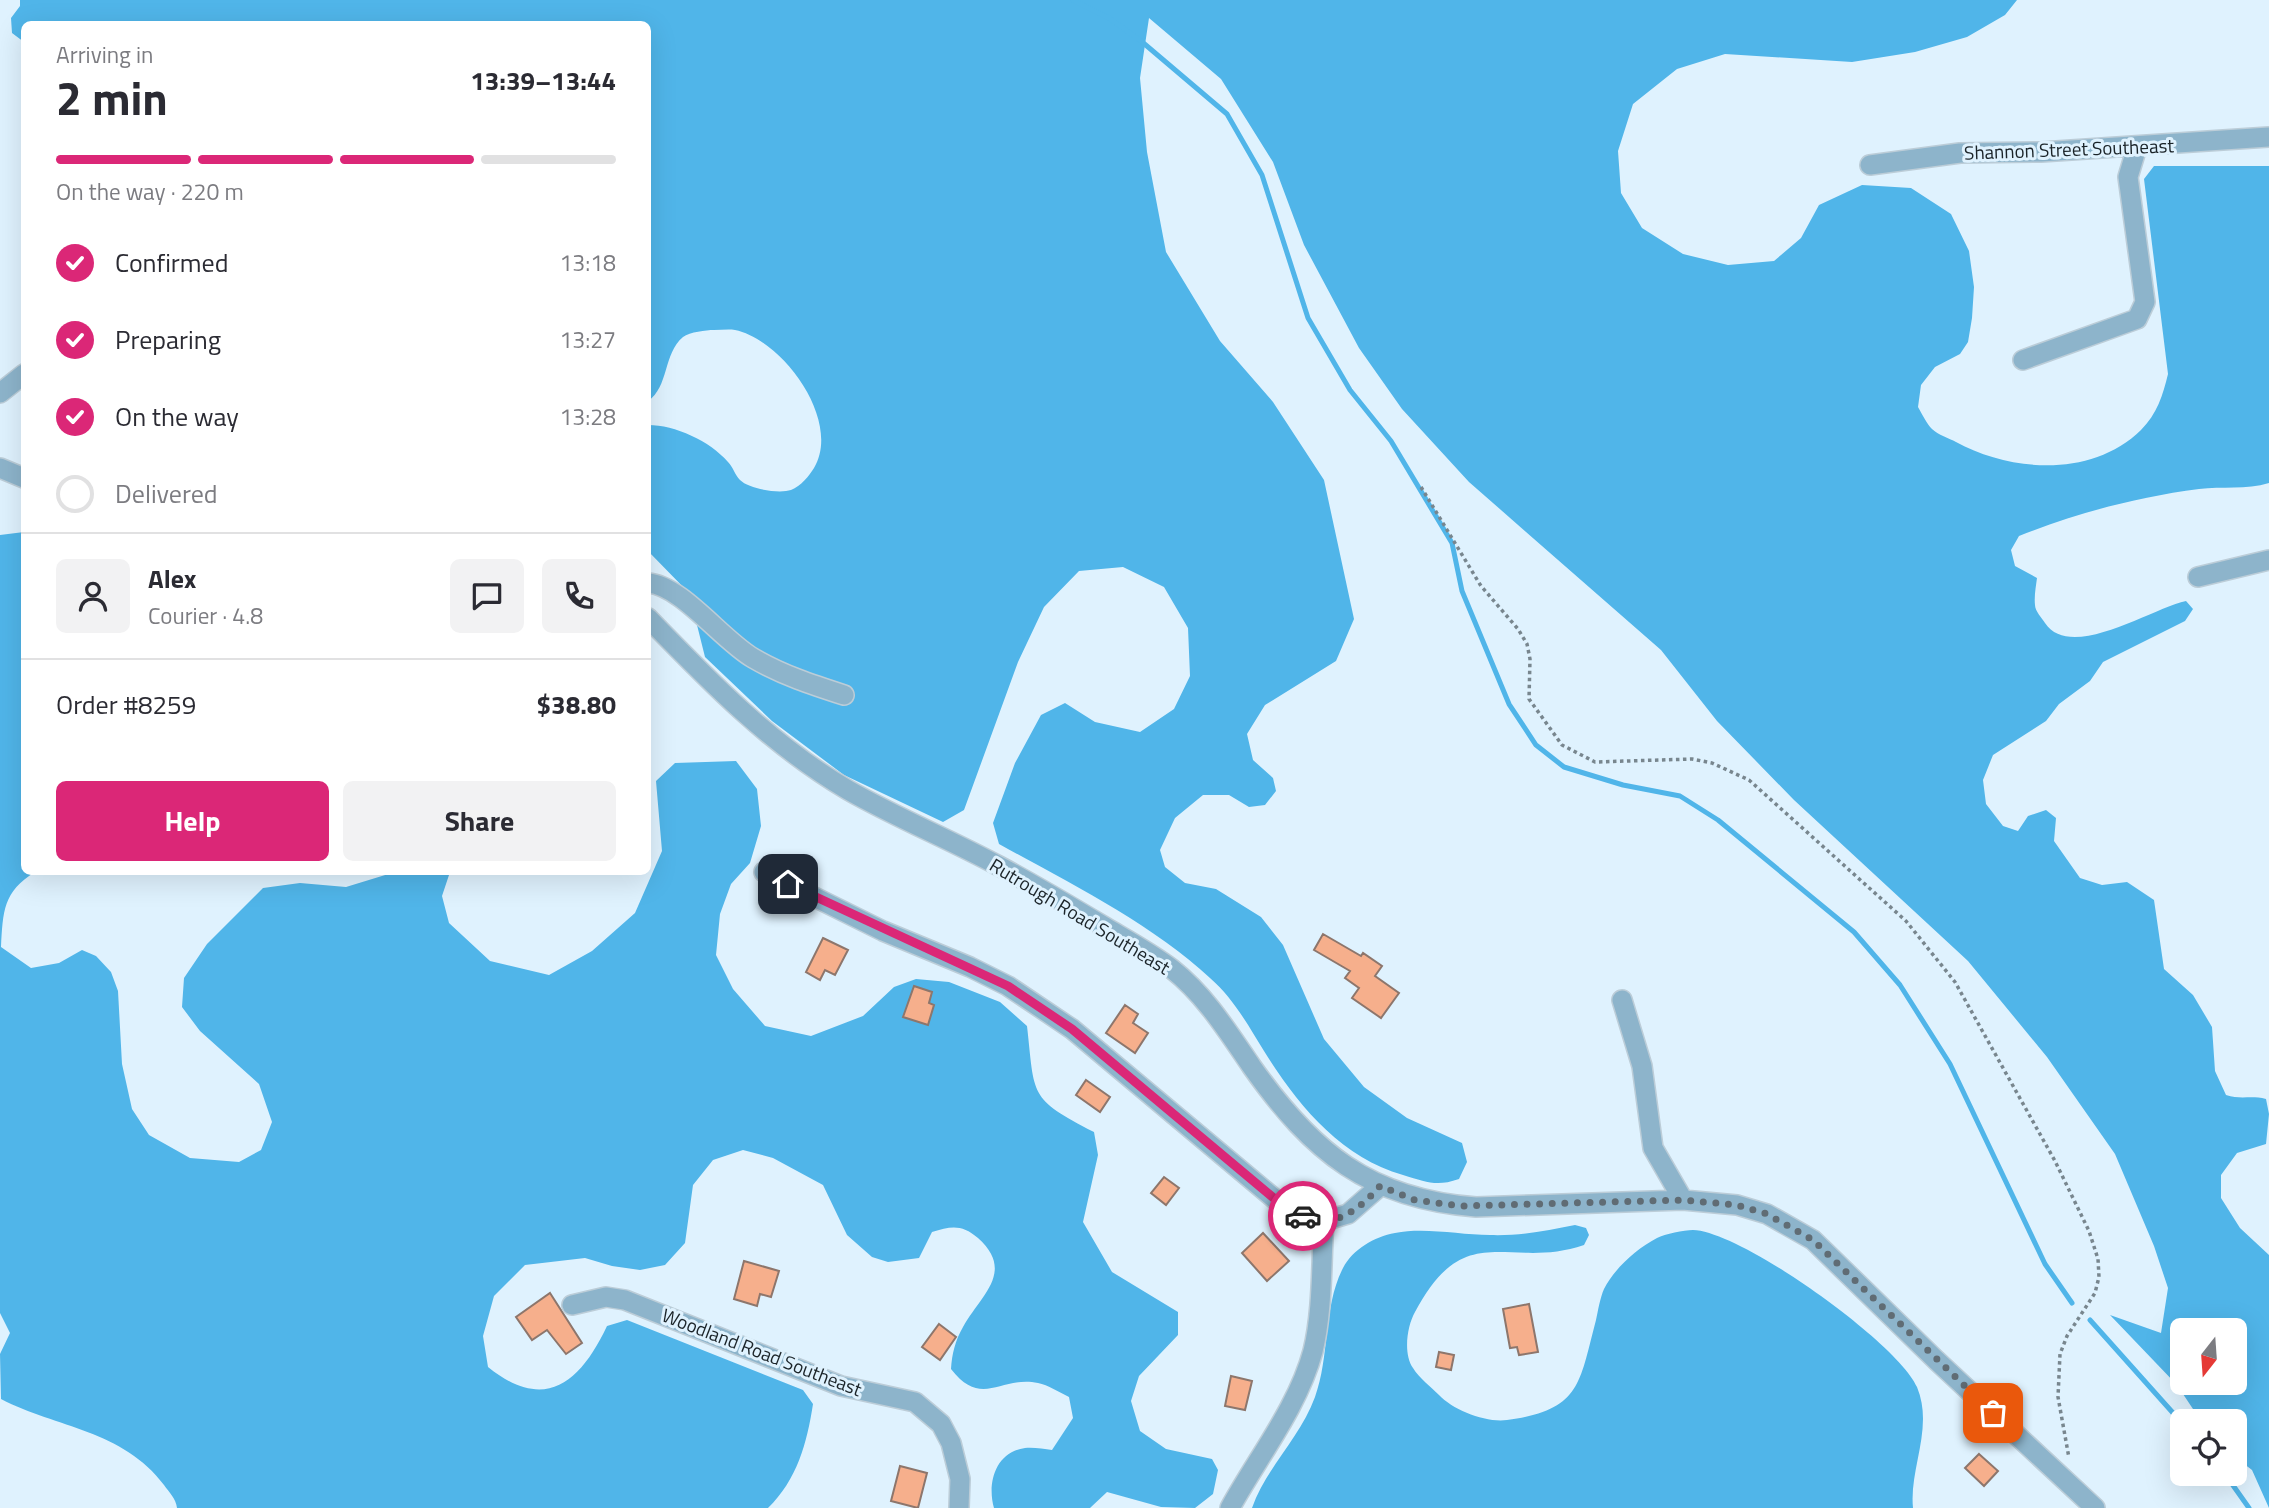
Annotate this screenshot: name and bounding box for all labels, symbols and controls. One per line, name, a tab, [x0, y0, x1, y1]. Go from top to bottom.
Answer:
text: Arriving in	[56, 37, 153, 72]
text: 13:39–13:44	[470, 61, 616, 100]
text: 2 min	[56, 63, 168, 133]
street label: Shannon Street Southeast	[1964, 130, 2175, 167]
text: On the way · 220 m	[56, 174, 244, 209]
text: Confirmed	[115, 243, 229, 282]
icon: check	[56, 244, 94, 282]
text: 13:18	[559, 245, 616, 280]
text: Preparing	[115, 320, 221, 359]
icon: check	[56, 321, 94, 359]
text: 13:27	[559, 322, 616, 357]
text: On the way	[115, 397, 239, 436]
icon: check	[56, 398, 94, 436]
text: 13:28	[559, 399, 616, 434]
text: Delivered	[115, 474, 218, 513]
button: person	[56, 559, 130, 633]
text: Alex	[148, 559, 196, 598]
button: chat	[450, 559, 524, 633]
button: phone	[542, 559, 616, 633]
text: Courier · 4.8	[148, 598, 263, 633]
text: Order #8259	[56, 685, 196, 724]
text: $38.80	[537, 685, 616, 724]
button: Help	[56, 781, 329, 861]
button: Share	[343, 781, 616, 861]
street label: Rutrough Road Southeast	[984, 850, 1176, 981]
pin	[758, 854, 818, 914]
icon: home	[769, 865, 807, 903]
courier	[1268, 1181, 1338, 1251]
icon: car	[1284, 1197, 1322, 1235]
street label: Woodland Road Southeast	[658, 1300, 867, 1403]
north arrow	[2170, 1318, 2247, 1395]
map controls	[2170, 1318, 2247, 1486]
pin	[1963, 1383, 2023, 1443]
icon: bag	[1974, 1394, 2012, 1432]
button: locate	[2170, 1409, 2247, 1486]

